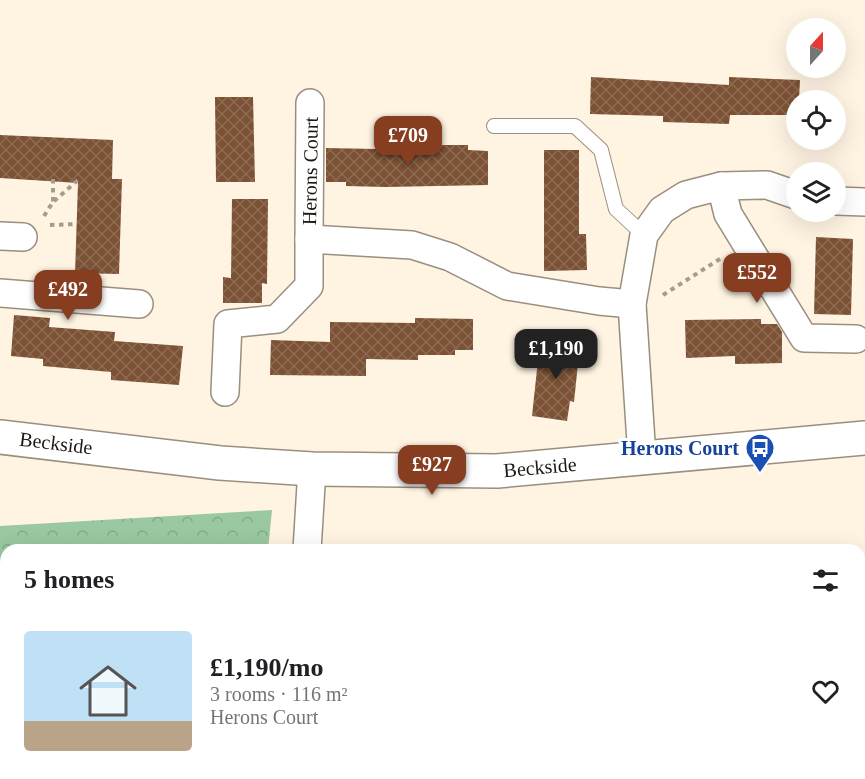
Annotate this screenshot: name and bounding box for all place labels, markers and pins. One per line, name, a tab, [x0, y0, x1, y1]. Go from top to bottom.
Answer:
pin: £709	[372, 116, 444, 167]
pin: £552	[721, 253, 793, 304]
pin: £492	[32, 270, 104, 321]
pin: £1,190	[507, 329, 605, 380]
bus stop icon: Herons Court	[744, 432, 776, 474]
place label: Herons Court	[621, 437, 739, 459]
pin: £927	[396, 445, 468, 496]

